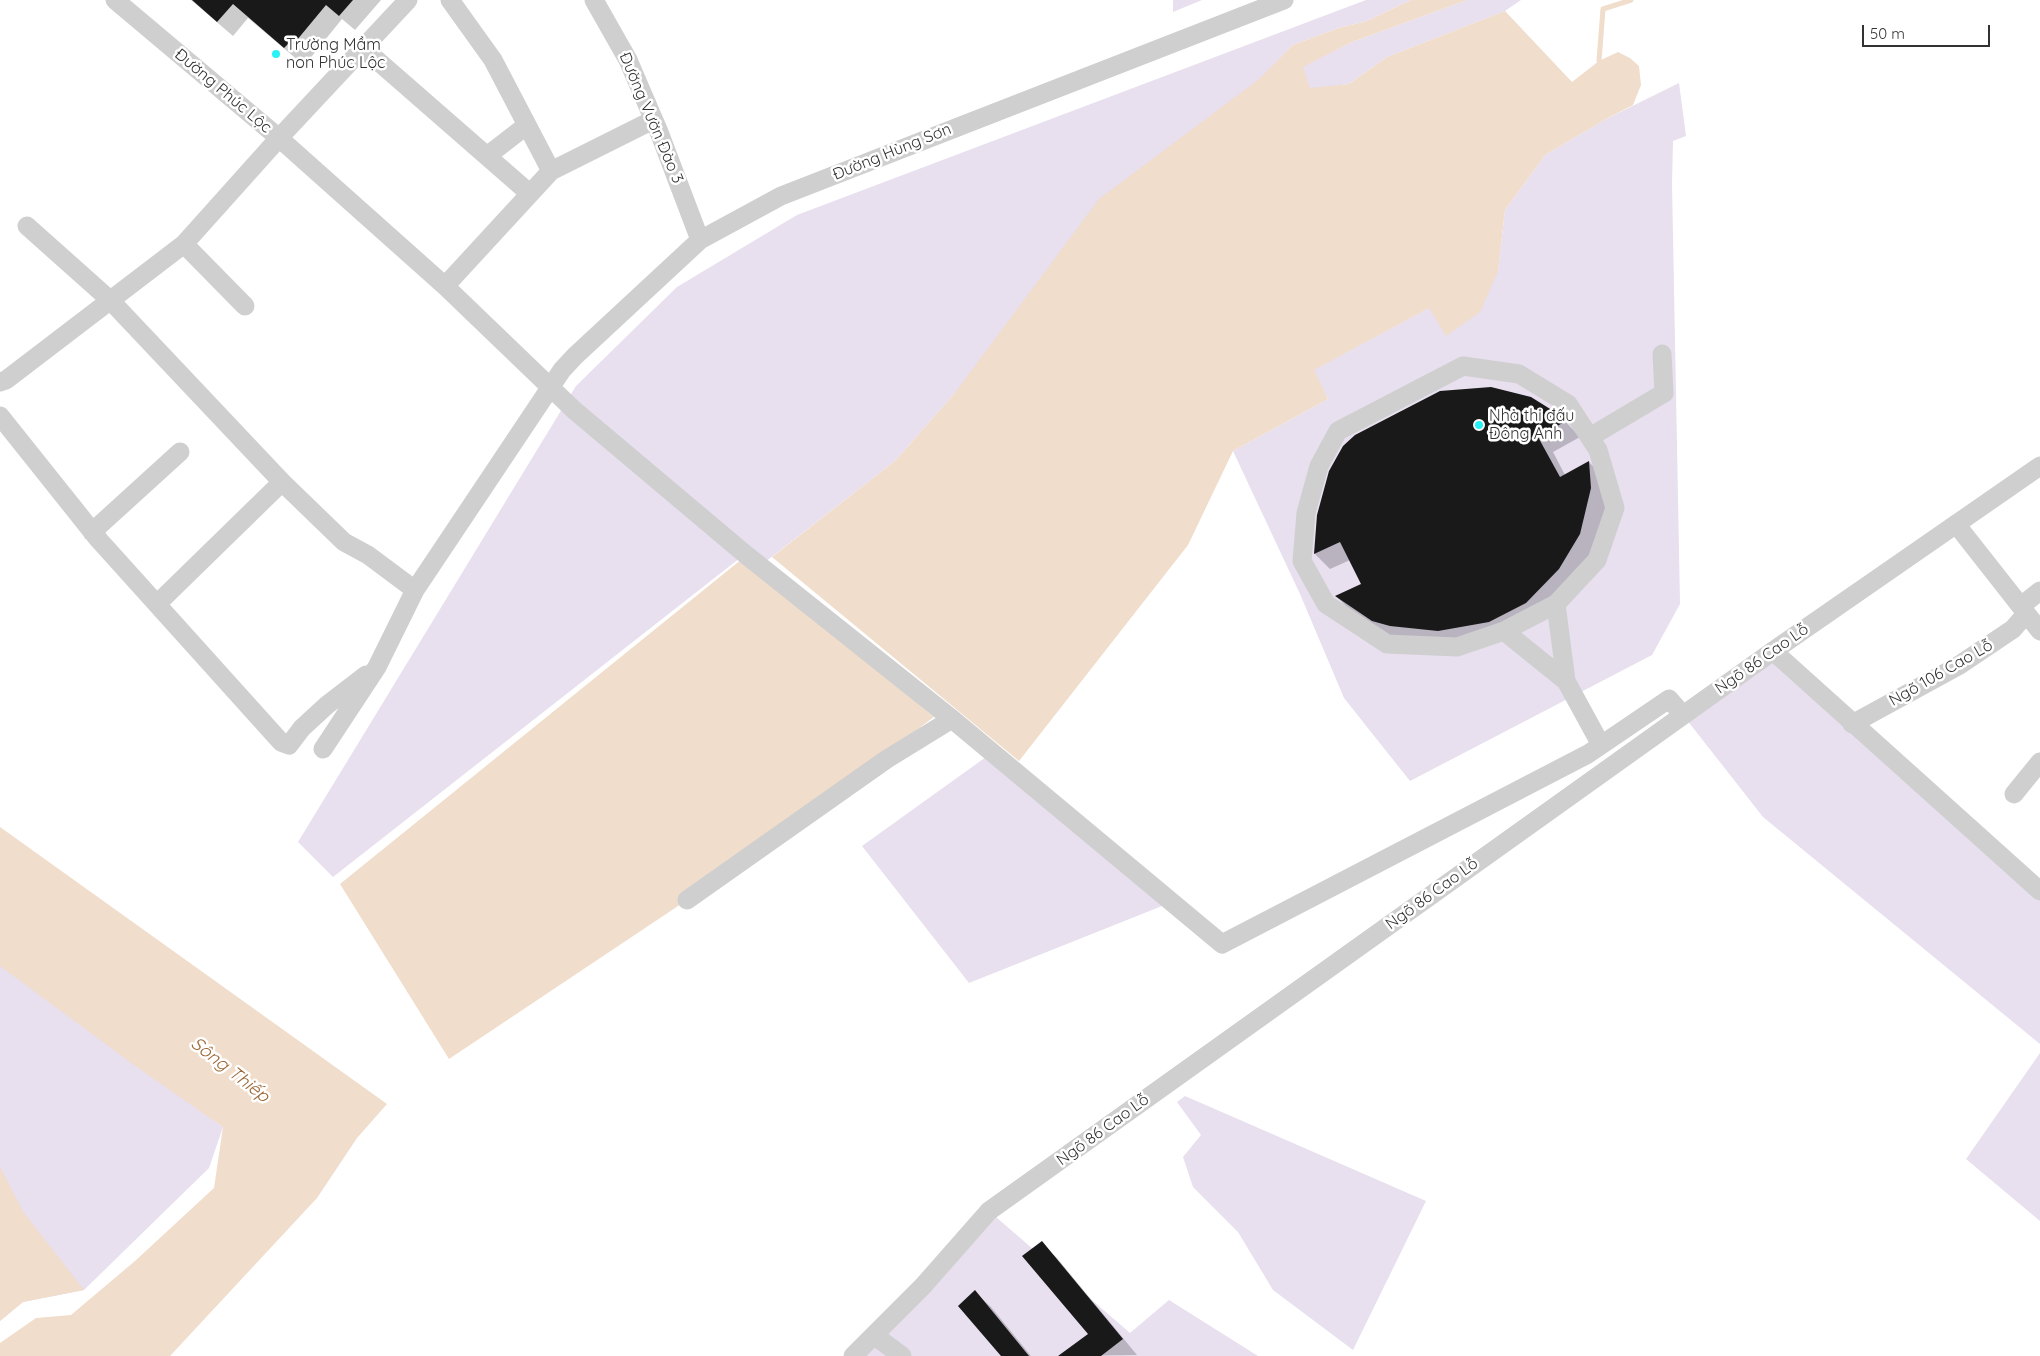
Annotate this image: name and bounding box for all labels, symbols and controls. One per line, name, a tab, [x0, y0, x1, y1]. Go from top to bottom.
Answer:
scale bar	[1865, 15, 1992, 47]
text: 50 m	[1870, 24, 1905, 43]
place label: Trường Mầm non Phúc Lộc	[286, 35, 385, 73]
street label: Đường Phúc Lộc	[171, 45, 275, 137]
marker: Trường Mầm non Phúc Lộc	[270, 48, 282, 60]
street label: Đường Vườn Đào 3	[615, 50, 687, 186]
street label: Đường Hùng Sơn	[830, 119, 954, 185]
place label: Nhà thi đấu Đông Anh	[1489, 406, 1574, 444]
marker: Nhà thi đấu Đông Anh	[1473, 419, 1485, 431]
street label: Ngõ 86 Cao Lỗ	[1712, 620, 1812, 698]
street label: Ngõ 106 Cao Lỗ	[1886, 636, 1996, 710]
street label: Ngõ 86 Cao Lỗ	[1382, 854, 1482, 934]
water label: Sông Thiếp	[186, 1033, 274, 1107]
street label: Ngõ 86 Cao Lỗ	[1053, 1090, 1153, 1170]

